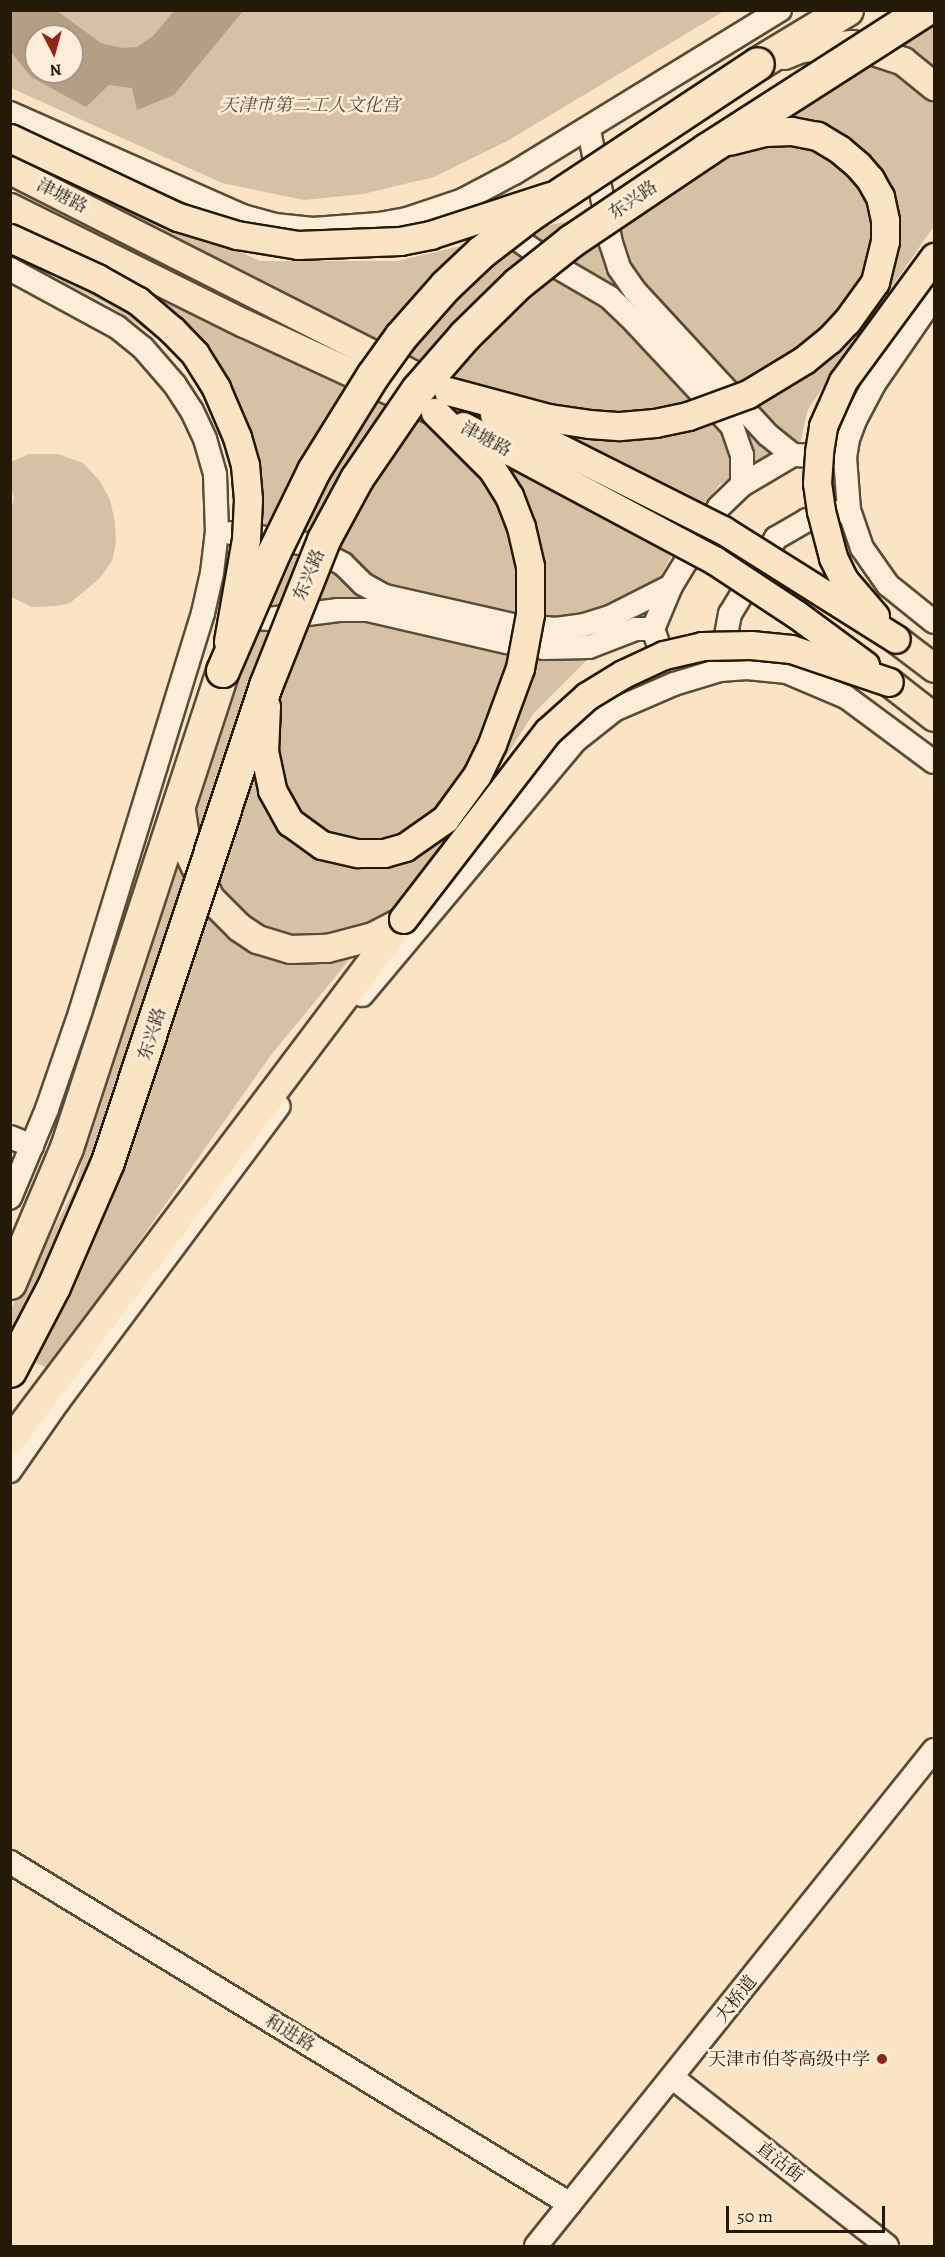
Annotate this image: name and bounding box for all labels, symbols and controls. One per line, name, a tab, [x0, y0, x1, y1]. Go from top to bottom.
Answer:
north arrow	[24, 24, 84, 84]
text: N	[49, 58, 63, 81]
park label: 天津市第二工人文化宫	[220, 94, 400, 116]
street label: 津塘路	[33, 174, 91, 218]
street label: 东兴路	[605, 176, 661, 224]
street label: 津塘路	[457, 417, 515, 461]
street label: 东兴路	[289, 546, 329, 604]
street label: 东兴路	[133, 1005, 171, 1063]
street label: 大桥道	[711, 1971, 761, 2027]
street label: 和进路	[261, 2010, 319, 2056]
place label: 天津市伯苓高级中学	[708, 2048, 870, 2070]
marker: 天津市伯苓高级中学	[875, 2052, 889, 2066]
street label: 直沽街	[752, 2137, 808, 2187]
scale bar	[729, 2194, 888, 2232]
text: 50 m	[737, 2204, 773, 2228]

